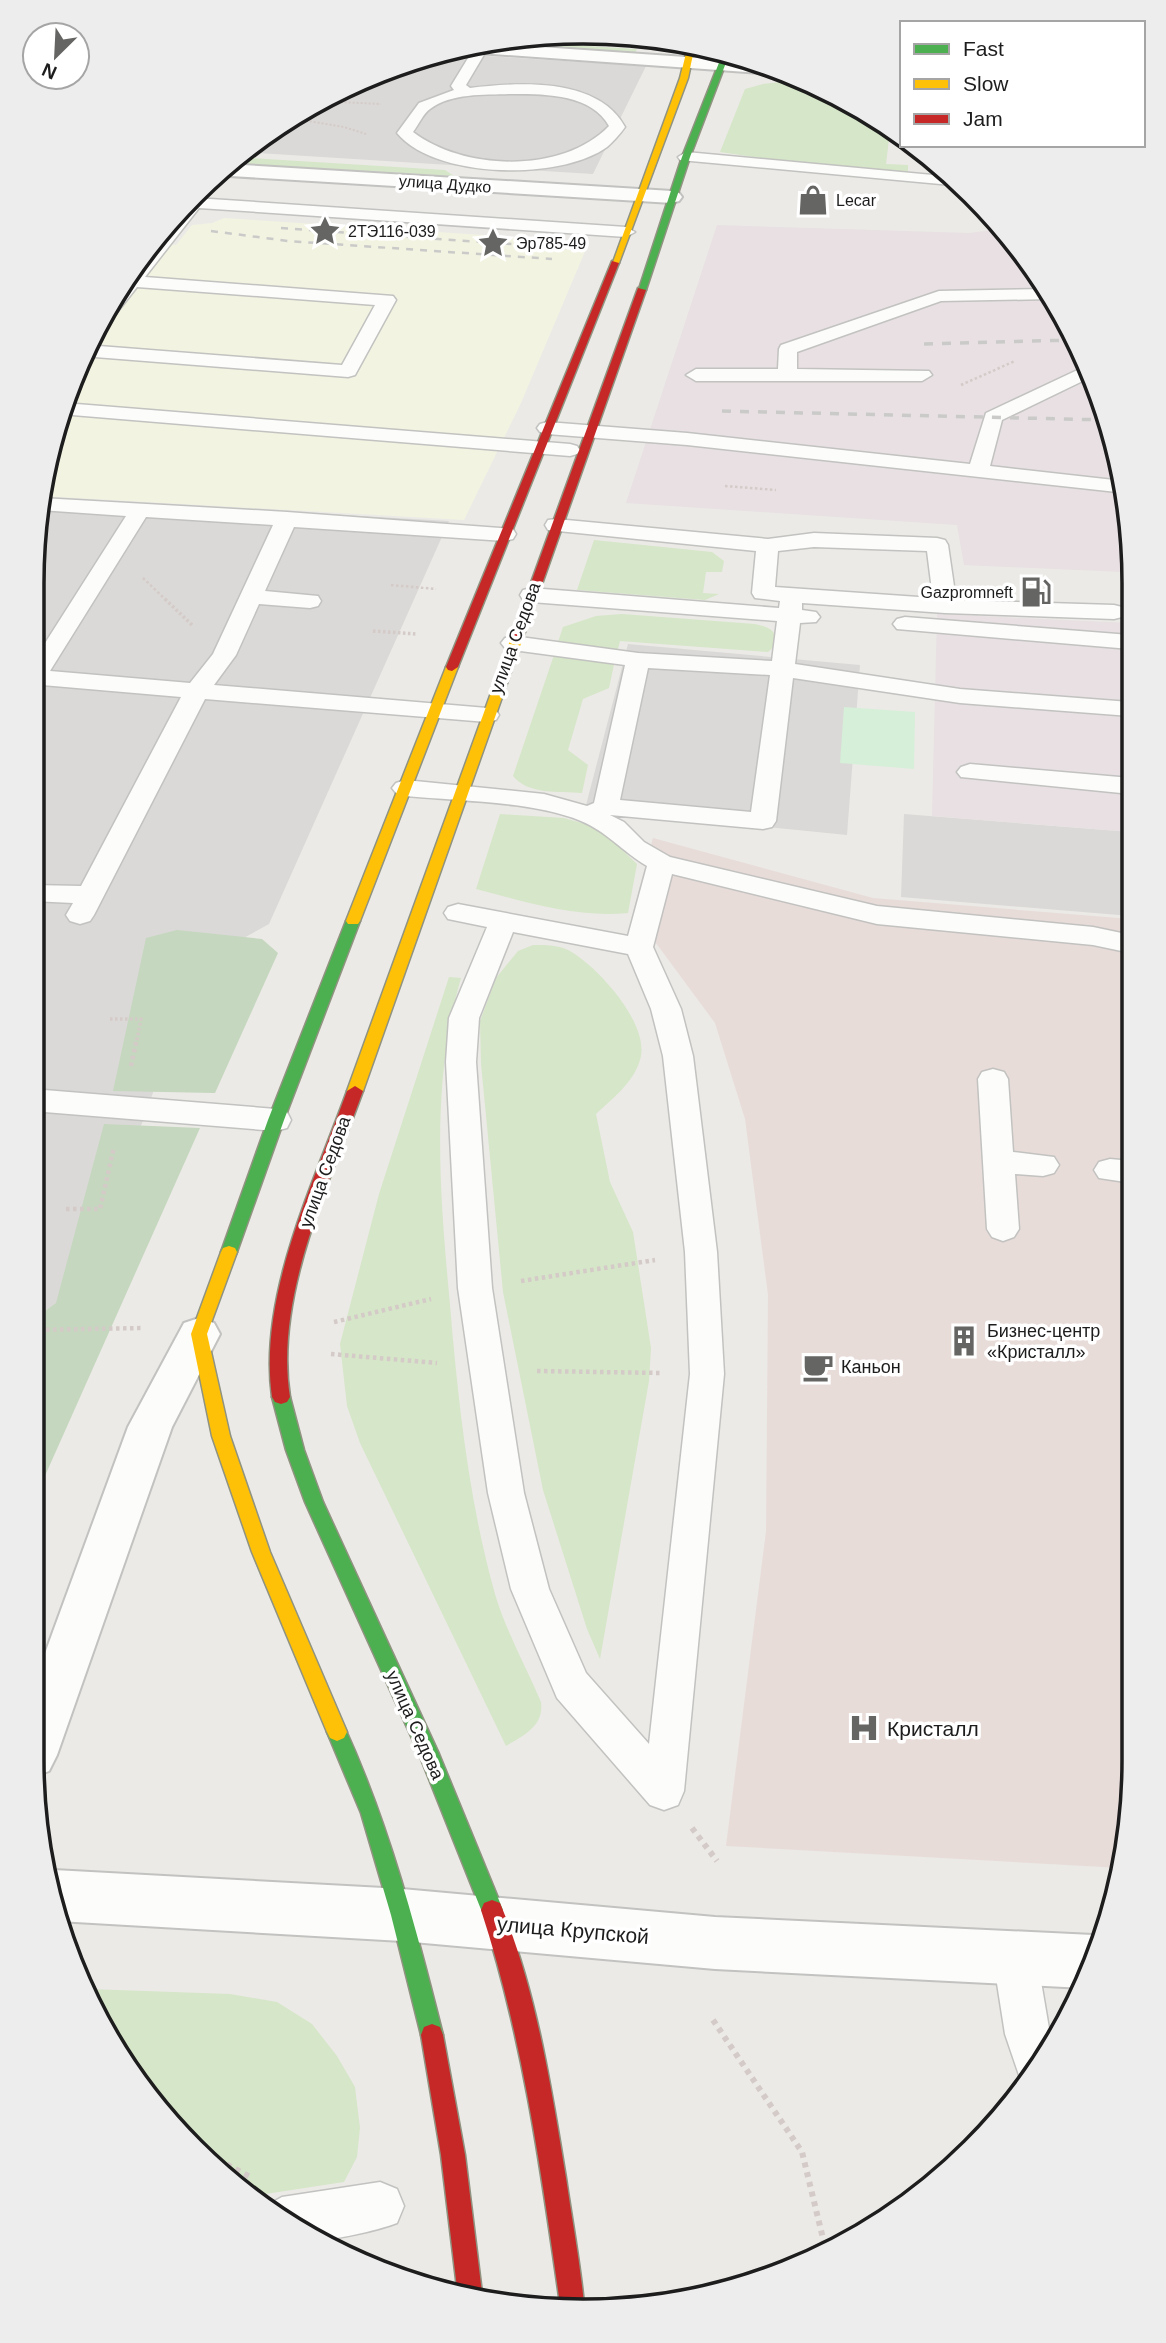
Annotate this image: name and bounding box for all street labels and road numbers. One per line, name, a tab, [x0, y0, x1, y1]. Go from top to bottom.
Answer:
street label: улица Дудко	[398, 172, 492, 196]
street label: улица Седова	[486, 579, 545, 696]
street label: улица Седова	[296, 1113, 355, 1230]
street label: улица Седова	[382, 1667, 448, 1783]
street label: улица Крупской	[496, 1912, 650, 1948]

